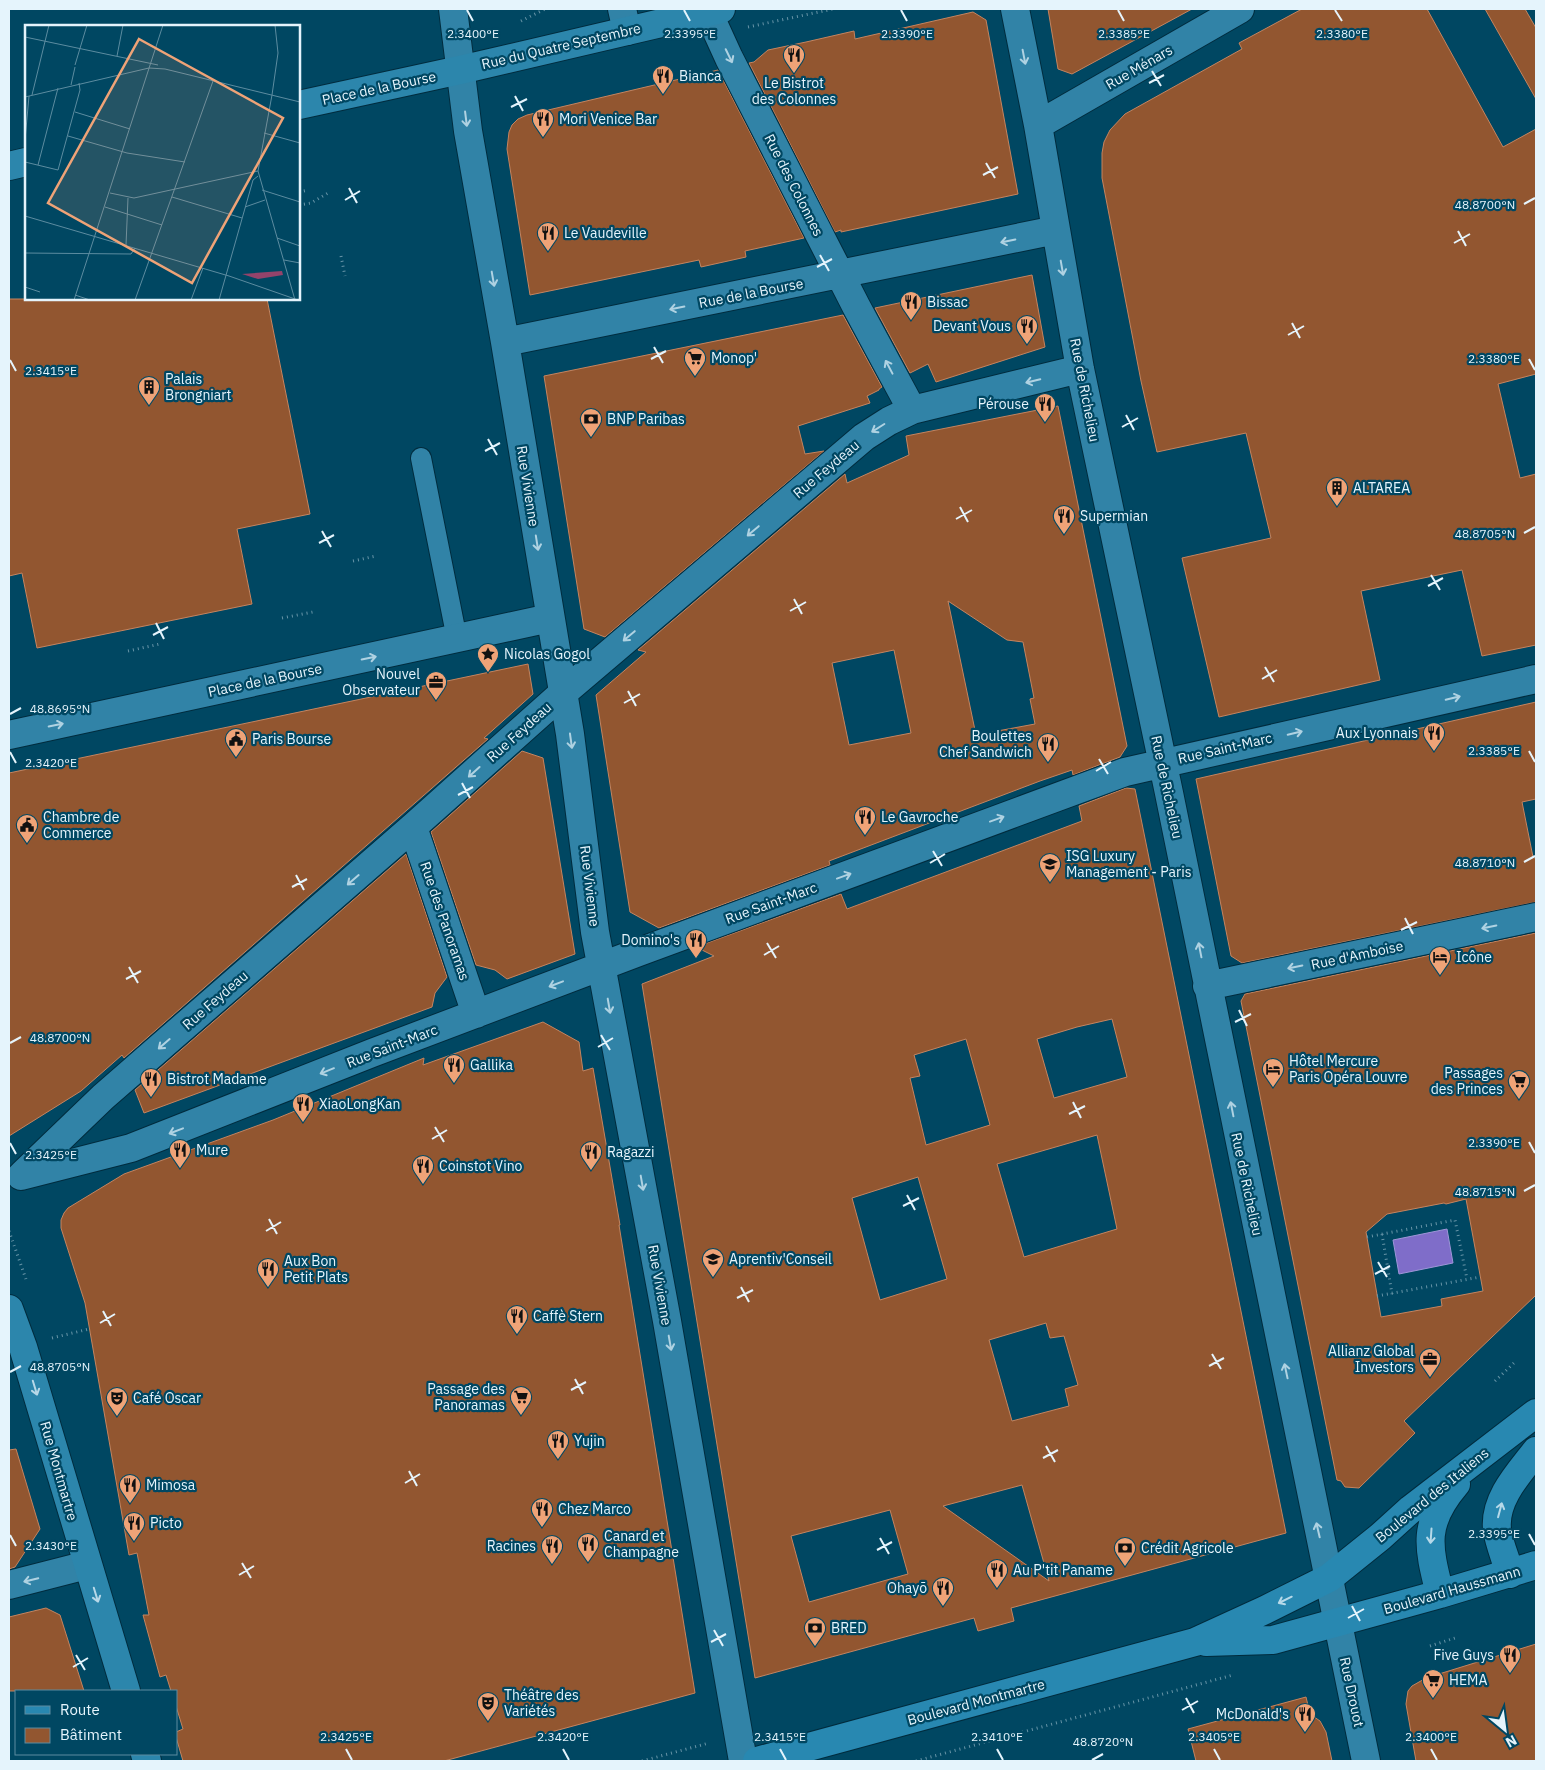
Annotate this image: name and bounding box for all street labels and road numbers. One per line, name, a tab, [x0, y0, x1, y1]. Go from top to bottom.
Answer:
street label: Rue du Quatre Septembre	[480, 19, 643, 73]
street label: Rue Ménars	[1102, 41, 1176, 93]
street label: Place de la Bourse	[320, 67, 438, 109]
street label: Rue des Colonnes	[760, 131, 828, 239]
street label: Rue de la Bourse	[697, 274, 805, 312]
street label: Rue de Richelieu	[1066, 337, 1104, 443]
street label: Rue Feydeau	[789, 436, 863, 502]
street label: Rue Vivienne	[513, 444, 543, 528]
street label: Place de la Bourse	[206, 659, 324, 701]
street label: Rue Feydeau	[483, 698, 555, 766]
street label: Rue Saint-Marc	[1176, 728, 1274, 768]
street label: Rue de Richelieu	[1147, 734, 1187, 840]
street label: Rue Vivienne	[576, 844, 604, 928]
street label: Rue des Panoramas	[416, 859, 474, 983]
street label: Rue Saint-Marc	[723, 878, 819, 928]
street label: Rue d'Amboise	[1309, 936, 1405, 974]
street label: Rue Feydeau	[178, 967, 252, 1033]
street label: Rue Saint-Marc	[344, 1020, 440, 1072]
street label: Rue de Richelieu	[1227, 1131, 1267, 1237]
street label: Rue Vivienne	[644, 1243, 676, 1327]
street label: Rue Montmartre	[36, 1419, 82, 1523]
street label: Boulevard des Italiens	[1372, 1444, 1492, 1546]
street label: Boulevard Haussmann	[1382, 1562, 1522, 1618]
street label: Rue Drouot	[1336, 1655, 1368, 1729]
street label: Boulevard Montmartre	[905, 1675, 1047, 1729]

